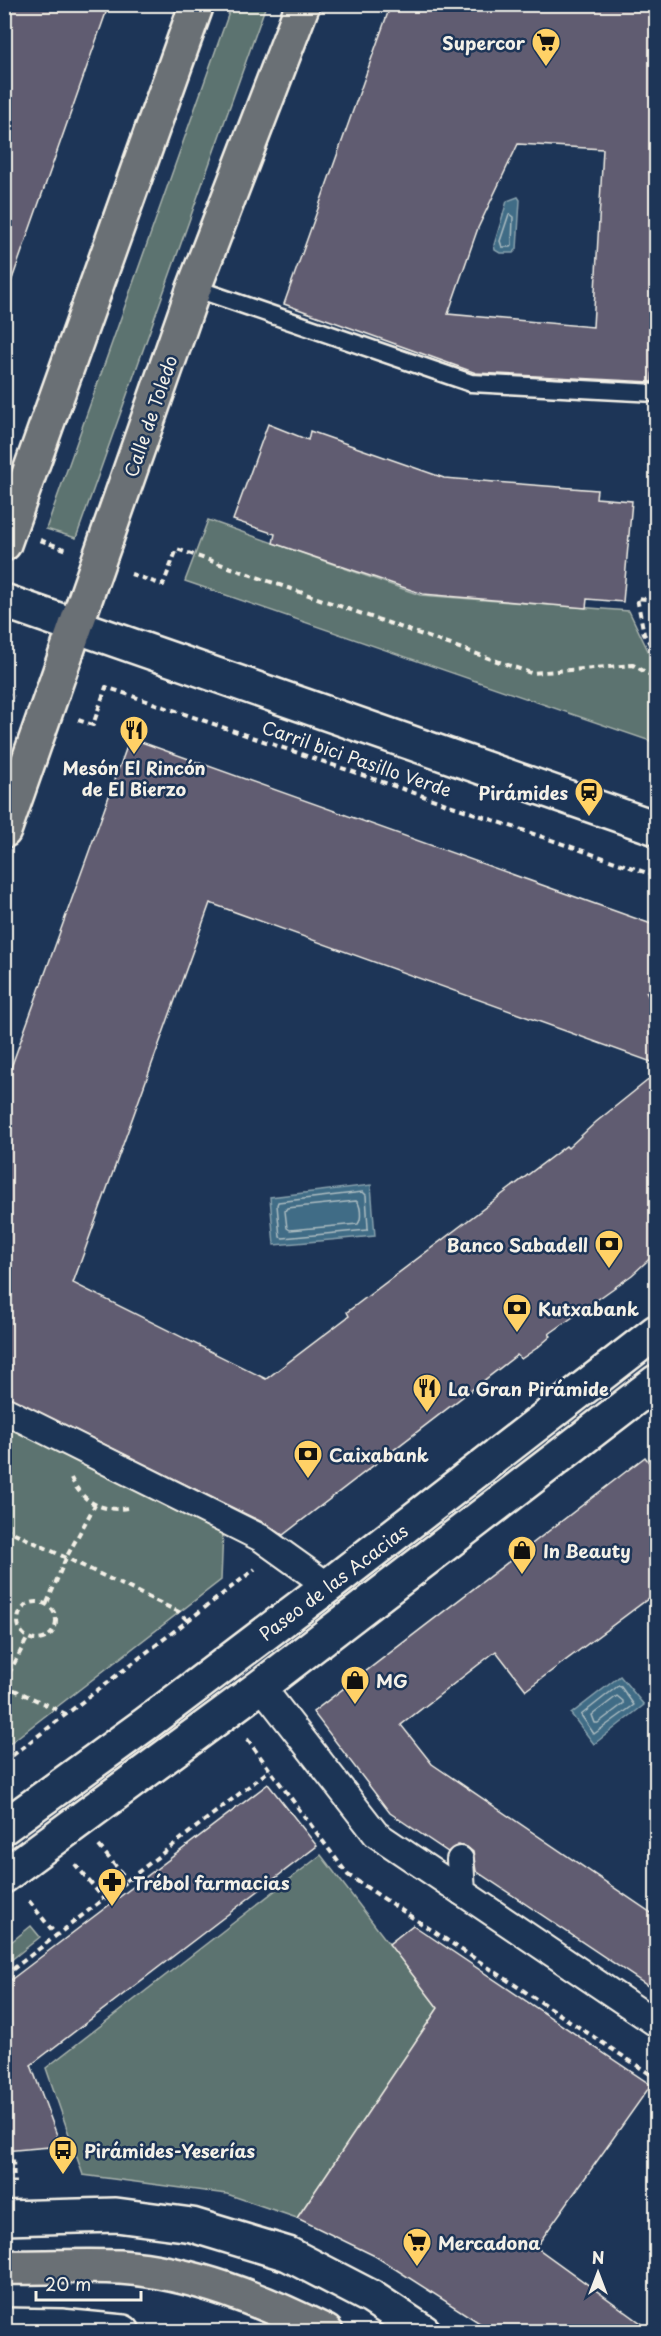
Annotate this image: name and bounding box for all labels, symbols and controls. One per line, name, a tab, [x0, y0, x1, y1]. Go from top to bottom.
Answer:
supermarket icon: Supercor	[530, 26, 562, 68]
place label: Supercor	[442, 29, 526, 56]
street label: Calle de Toledo	[117, 351, 183, 481]
street label: Carril bici Pasillo Verde	[259, 713, 455, 803]
restaurant icon: Mesón El Rincón de El Bierzo	[118, 714, 150, 756]
place label: Mesón El Rincón de El Bierzo	[62, 754, 206, 802]
station icon: Pirámides	[573, 776, 605, 818]
place label: Pirámides	[478, 779, 568, 806]
bank icon: Banco Sabadell	[593, 1228, 625, 1270]
place label: Banco Sabadell	[447, 1231, 588, 1258]
bank icon: Kutxabank	[501, 1292, 533, 1334]
place label: Kutxabank	[538, 1295, 639, 1322]
restaurant icon: La Gran Pirámide	[411, 1372, 443, 1414]
place label: La Gran Pirámide	[448, 1375, 609, 1402]
bank icon: Caixabank	[292, 1438, 324, 1480]
place label: Caixabank	[329, 1441, 429, 1468]
street label: Paseo de las Acacias	[253, 1517, 413, 1647]
shop icon: In Beauty	[506, 1534, 538, 1576]
place label: In Beauty	[543, 1537, 631, 1564]
shop icon: MG	[339, 1664, 371, 1706]
place label: MG	[376, 1667, 408, 1694]
pharmacy icon: Trébol farmacias	[96, 1866, 128, 1908]
place label: Trébol farmacias	[133, 1869, 290, 1896]
bus stop icon: Pirámides-Yeserías	[47, 2134, 79, 2176]
place label: Pirámides-Yeserías	[84, 2137, 256, 2164]
supermarket icon: Mercadona	[401, 2226, 433, 2268]
place label: Mercadona	[438, 2229, 540, 2256]
north arrow	[568, 2243, 628, 2303]
text: N	[592, 2245, 604, 2269]
scale bar	[36, 2264, 141, 2302]
text: 20 m	[45, 2270, 91, 2297]

